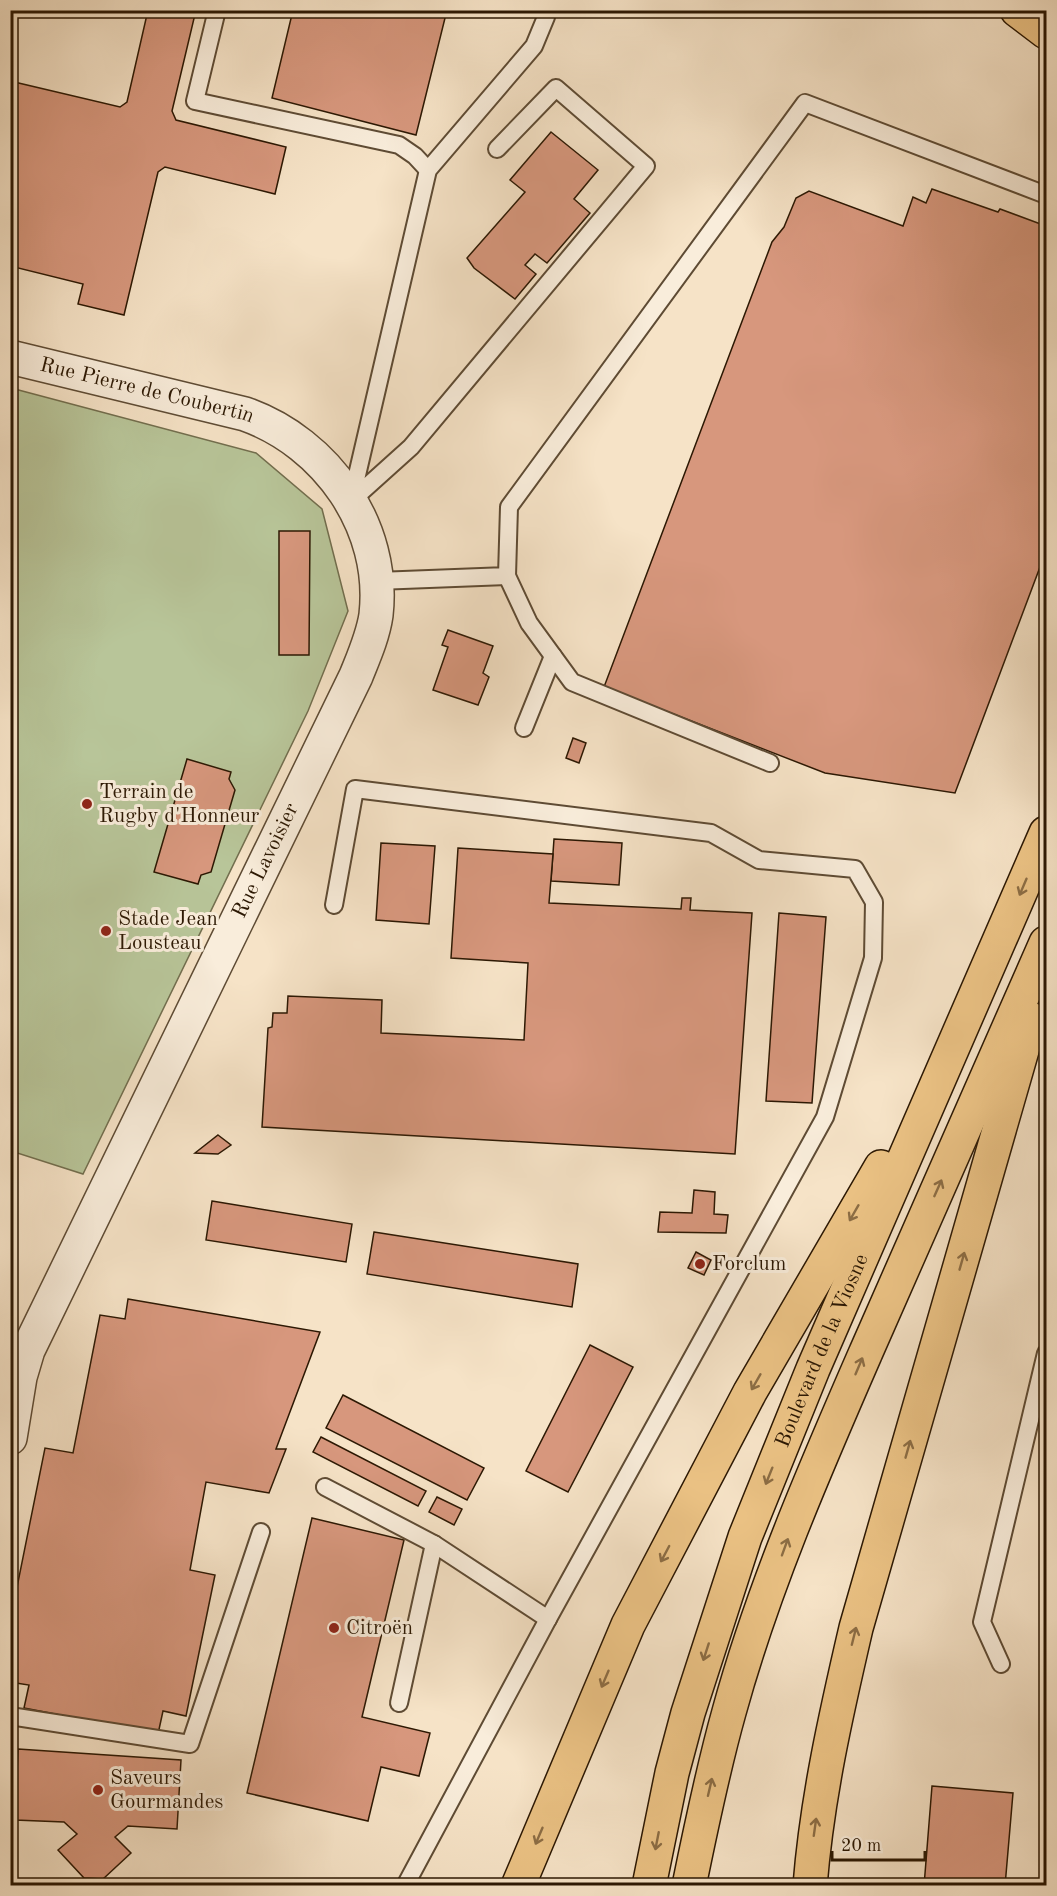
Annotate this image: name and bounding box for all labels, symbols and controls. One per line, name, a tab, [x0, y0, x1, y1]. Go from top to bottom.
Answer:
street label: Rue Pierre de Coubertin	[38, 354, 257, 427]
place label: Terrain de Rugby d'Honneur	[99, 782, 260, 827]
marker: Terrain de Rugby d'Honneur	[80, 797, 94, 811]
street label: Rue Lavoisier	[229, 800, 303, 922]
one-way arrow	[1017, 877, 1028, 896]
place label: Stade Jean Lousteau	[118, 909, 218, 954]
marker: Stade Jean Lousteau	[99, 924, 113, 938]
one-way arrow	[932, 1179, 944, 1197]
one-way arrow	[848, 1204, 860, 1221]
street label: Boulevard de la Viosne	[772, 1251, 872, 1450]
one-way arrow	[957, 1252, 968, 1271]
place label: Forclum	[712, 1254, 786, 1275]
marker: Forclum	[693, 1257, 707, 1271]
one-way arrow	[854, 1358, 866, 1376]
one-way arrow	[750, 1373, 762, 1390]
one-way arrow	[903, 1440, 914, 1459]
one-way arrow	[763, 1466, 774, 1484]
one-way arrow	[781, 1538, 792, 1556]
one-way arrow	[659, 1545, 671, 1562]
place label: Citroën	[346, 1618, 413, 1639]
marker: Citroën	[327, 1621, 341, 1635]
one-way arrow	[849, 1627, 861, 1646]
one-way arrow	[700, 1642, 711, 1661]
one-way arrow	[599, 1669, 610, 1687]
place label: Saveurs Gourmandes	[110, 1768, 223, 1813]
one-way arrow	[704, 1778, 716, 1797]
marker: Saveurs Gourmandes	[91, 1783, 105, 1797]
one-way arrow	[810, 1818, 821, 1838]
scale bar	[832, 1824, 925, 1862]
one-way arrow	[533, 1826, 544, 1844]
one-way arrow	[651, 1831, 662, 1850]
text: 20 m	[841, 1837, 881, 1855]

